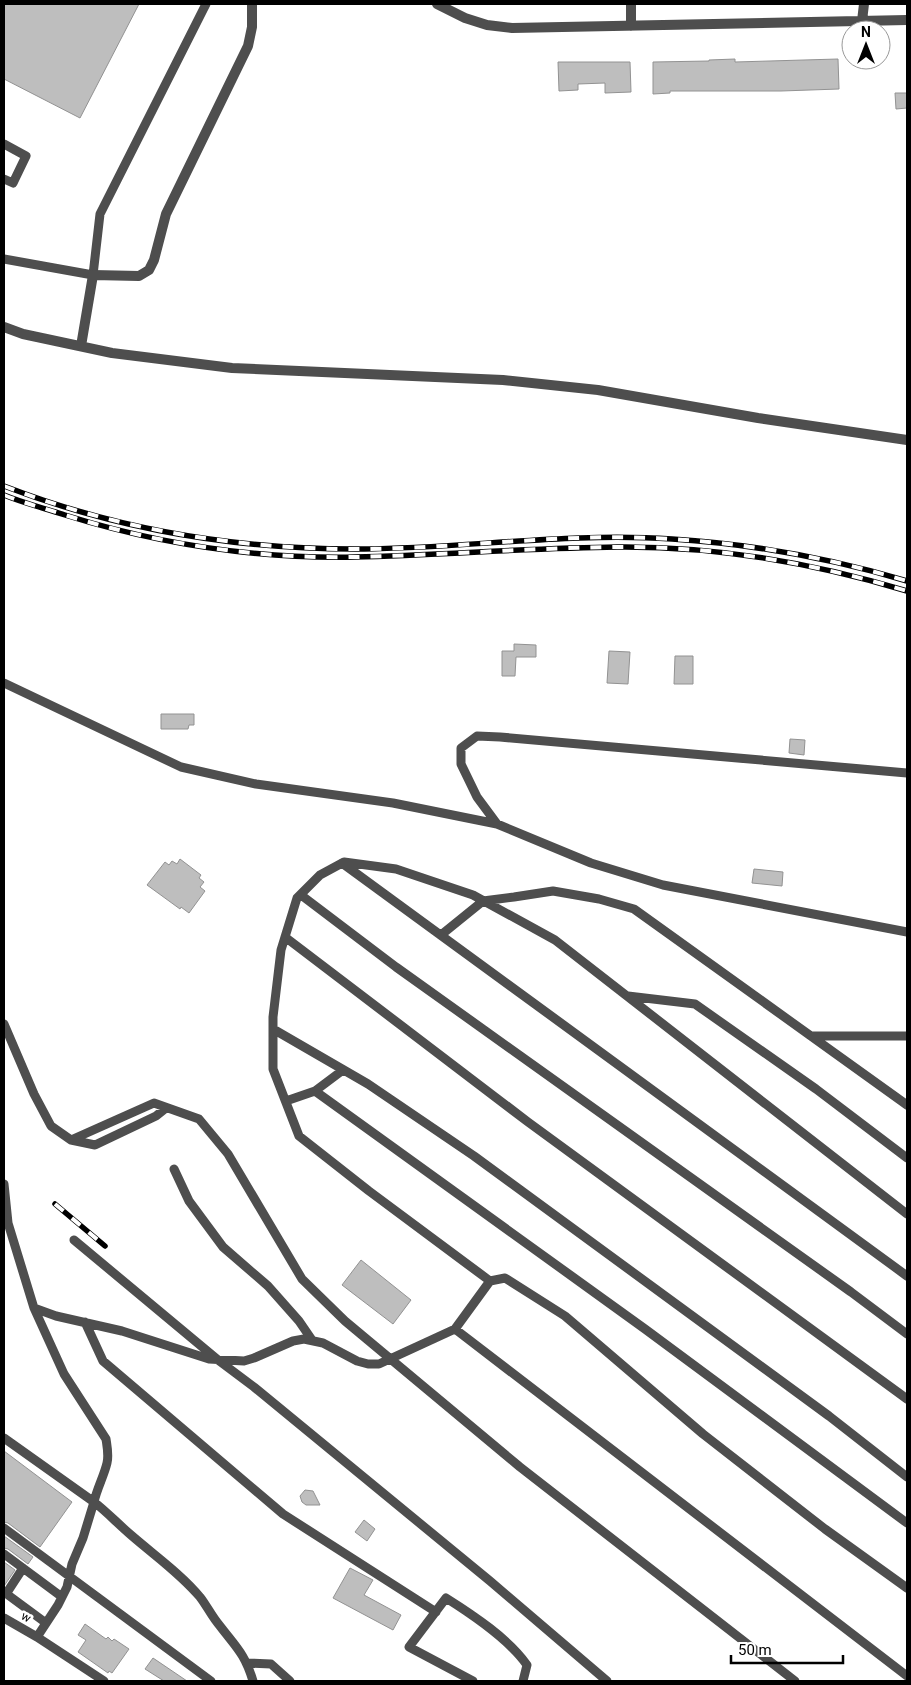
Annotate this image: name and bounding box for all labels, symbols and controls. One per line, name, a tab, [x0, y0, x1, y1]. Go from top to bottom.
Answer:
north arrow	[841, 20, 891, 70]
text: N	[861, 24, 871, 40]
street label: w	[19, 1609, 33, 1625]
scale bar	[731, 1632, 844, 1664]
text: 50 m	[738, 1641, 772, 1659]

